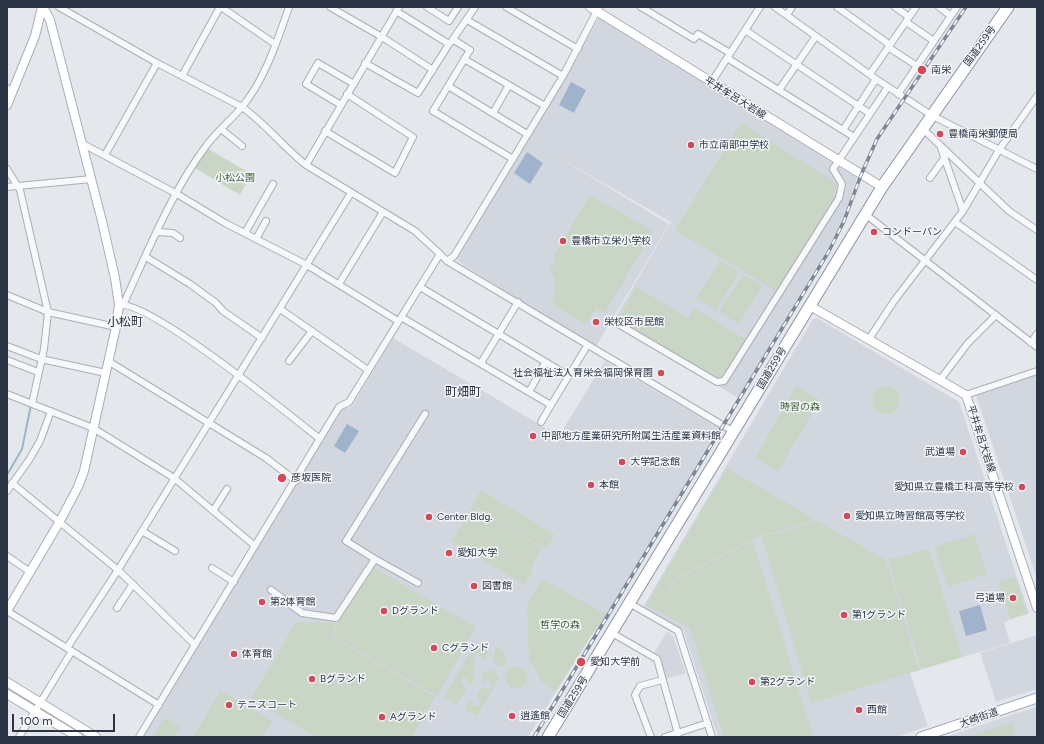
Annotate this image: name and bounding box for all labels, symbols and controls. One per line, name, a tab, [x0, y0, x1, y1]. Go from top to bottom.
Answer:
street label: 国道259号	[961, 23, 999, 69]
marker: 南栄	[916, 64, 928, 76]
place label: 南栄	[931, 64, 951, 76]
street label: 平井牟呂大岩線	[702, 74, 768, 122]
place label: 豊橋南栄郵便局	[948, 128, 1018, 140]
marker: 豊橋南栄郵便局	[935, 129, 945, 139]
place label: 市立南部中学校	[699, 139, 769, 151]
marker: 市立南部中学校	[686, 140, 696, 150]
park label: 小松公園	[215, 172, 255, 184]
place label: コンドーパン	[882, 226, 942, 238]
marker: コンドーパン	[869, 227, 879, 237]
place label: 豊橋市立栄小学校	[571, 235, 651, 247]
marker: 豊橋市立栄小学校	[558, 236, 568, 246]
district label: 小松町	[107, 315, 143, 329]
place label: 栄校区市民館	[604, 316, 664, 328]
marker: 栄校区市民館	[591, 317, 601, 327]
street label: 国道259号	[755, 345, 789, 391]
place label: 社会福祉法人育栄会福岡保育園	[513, 367, 653, 379]
marker: 社会福祉法人育栄会福岡保育園	[656, 368, 666, 378]
district label: 町畑町	[445, 385, 481, 399]
park label: 時習の森	[780, 401, 820, 413]
street label: 平井牟呂大岩線	[964, 404, 998, 474]
place label: 中部地方産業研究所附属生活産業資料館	[541, 430, 721, 442]
marker: 中部地方産業研究所附属生活産業資料館	[528, 431, 538, 441]
place label: 武道場	[925, 446, 955, 458]
marker: 武道場	[958, 447, 968, 457]
place label: 大学記念館	[630, 456, 680, 468]
marker: 大学記念館	[617, 457, 627, 467]
marker: 彦坂医院	[276, 472, 288, 484]
place label: 彦坂医院	[291, 472, 331, 484]
place label: 本館	[599, 479, 619, 491]
marker: 本館	[586, 480, 596, 490]
place label: 愛知県立豊橋工科高等学校	[894, 481, 1014, 493]
marker: 愛知県立豊橋工科高等学校	[1017, 482, 1027, 492]
place label: 愛知県立時習館高等学校	[855, 510, 965, 522]
place label: Center Bldg.	[437, 511, 492, 523]
marker: 愛知県立時習館高等学校	[842, 511, 852, 521]
marker: Center Bldg.	[424, 512, 434, 522]
place label: 愛知大学	[457, 547, 497, 559]
marker: 愛知大学	[444, 548, 454, 558]
place label: 図書館	[482, 580, 512, 592]
marker: 図書館	[469, 581, 479, 591]
place label: 弓道場	[975, 592, 1005, 604]
marker: 弓道場	[1008, 593, 1018, 603]
place label: 第2体育館	[270, 596, 316, 608]
marker: 第2体育館	[257, 597, 267, 607]
place label: Dグランド	[392, 605, 439, 617]
marker: Dグランド	[379, 606, 389, 616]
place label: 第1グランド	[852, 609, 906, 621]
marker: 第1グランド	[839, 610, 849, 620]
park label: 哲学の森	[540, 619, 580, 631]
place label: Cグランド	[442, 642, 489, 654]
marker: Cグランド	[429, 643, 439, 653]
place label: 体育館	[242, 648, 272, 660]
marker: 体育館	[229, 649, 239, 659]
marker: 愛知大学前	[575, 656, 587, 668]
place label: 愛知大学前	[590, 656, 640, 668]
place label: Bグランド	[320, 673, 366, 685]
marker: Bグランド	[307, 674, 317, 684]
street label: 国道259号	[555, 674, 591, 720]
place label: 第2グランド	[760, 676, 816, 688]
marker: 第2グランド	[747, 677, 757, 687]
place label: テニスコート	[237, 699, 297, 711]
marker: テニスコート	[224, 700, 234, 710]
place label: 西館	[867, 704, 887, 716]
marker: 西館	[854, 705, 864, 715]
scale bar	[14, 706, 117, 732]
street label: 大崎街道	[958, 706, 1000, 730]
place label: 逍遙館	[520, 710, 550, 722]
place label: Aグランド	[390, 711, 437, 723]
marker: 逍遙館	[507, 711, 517, 721]
marker: Aグランド	[377, 712, 387, 722]
text: 100 m	[19, 714, 53, 728]

